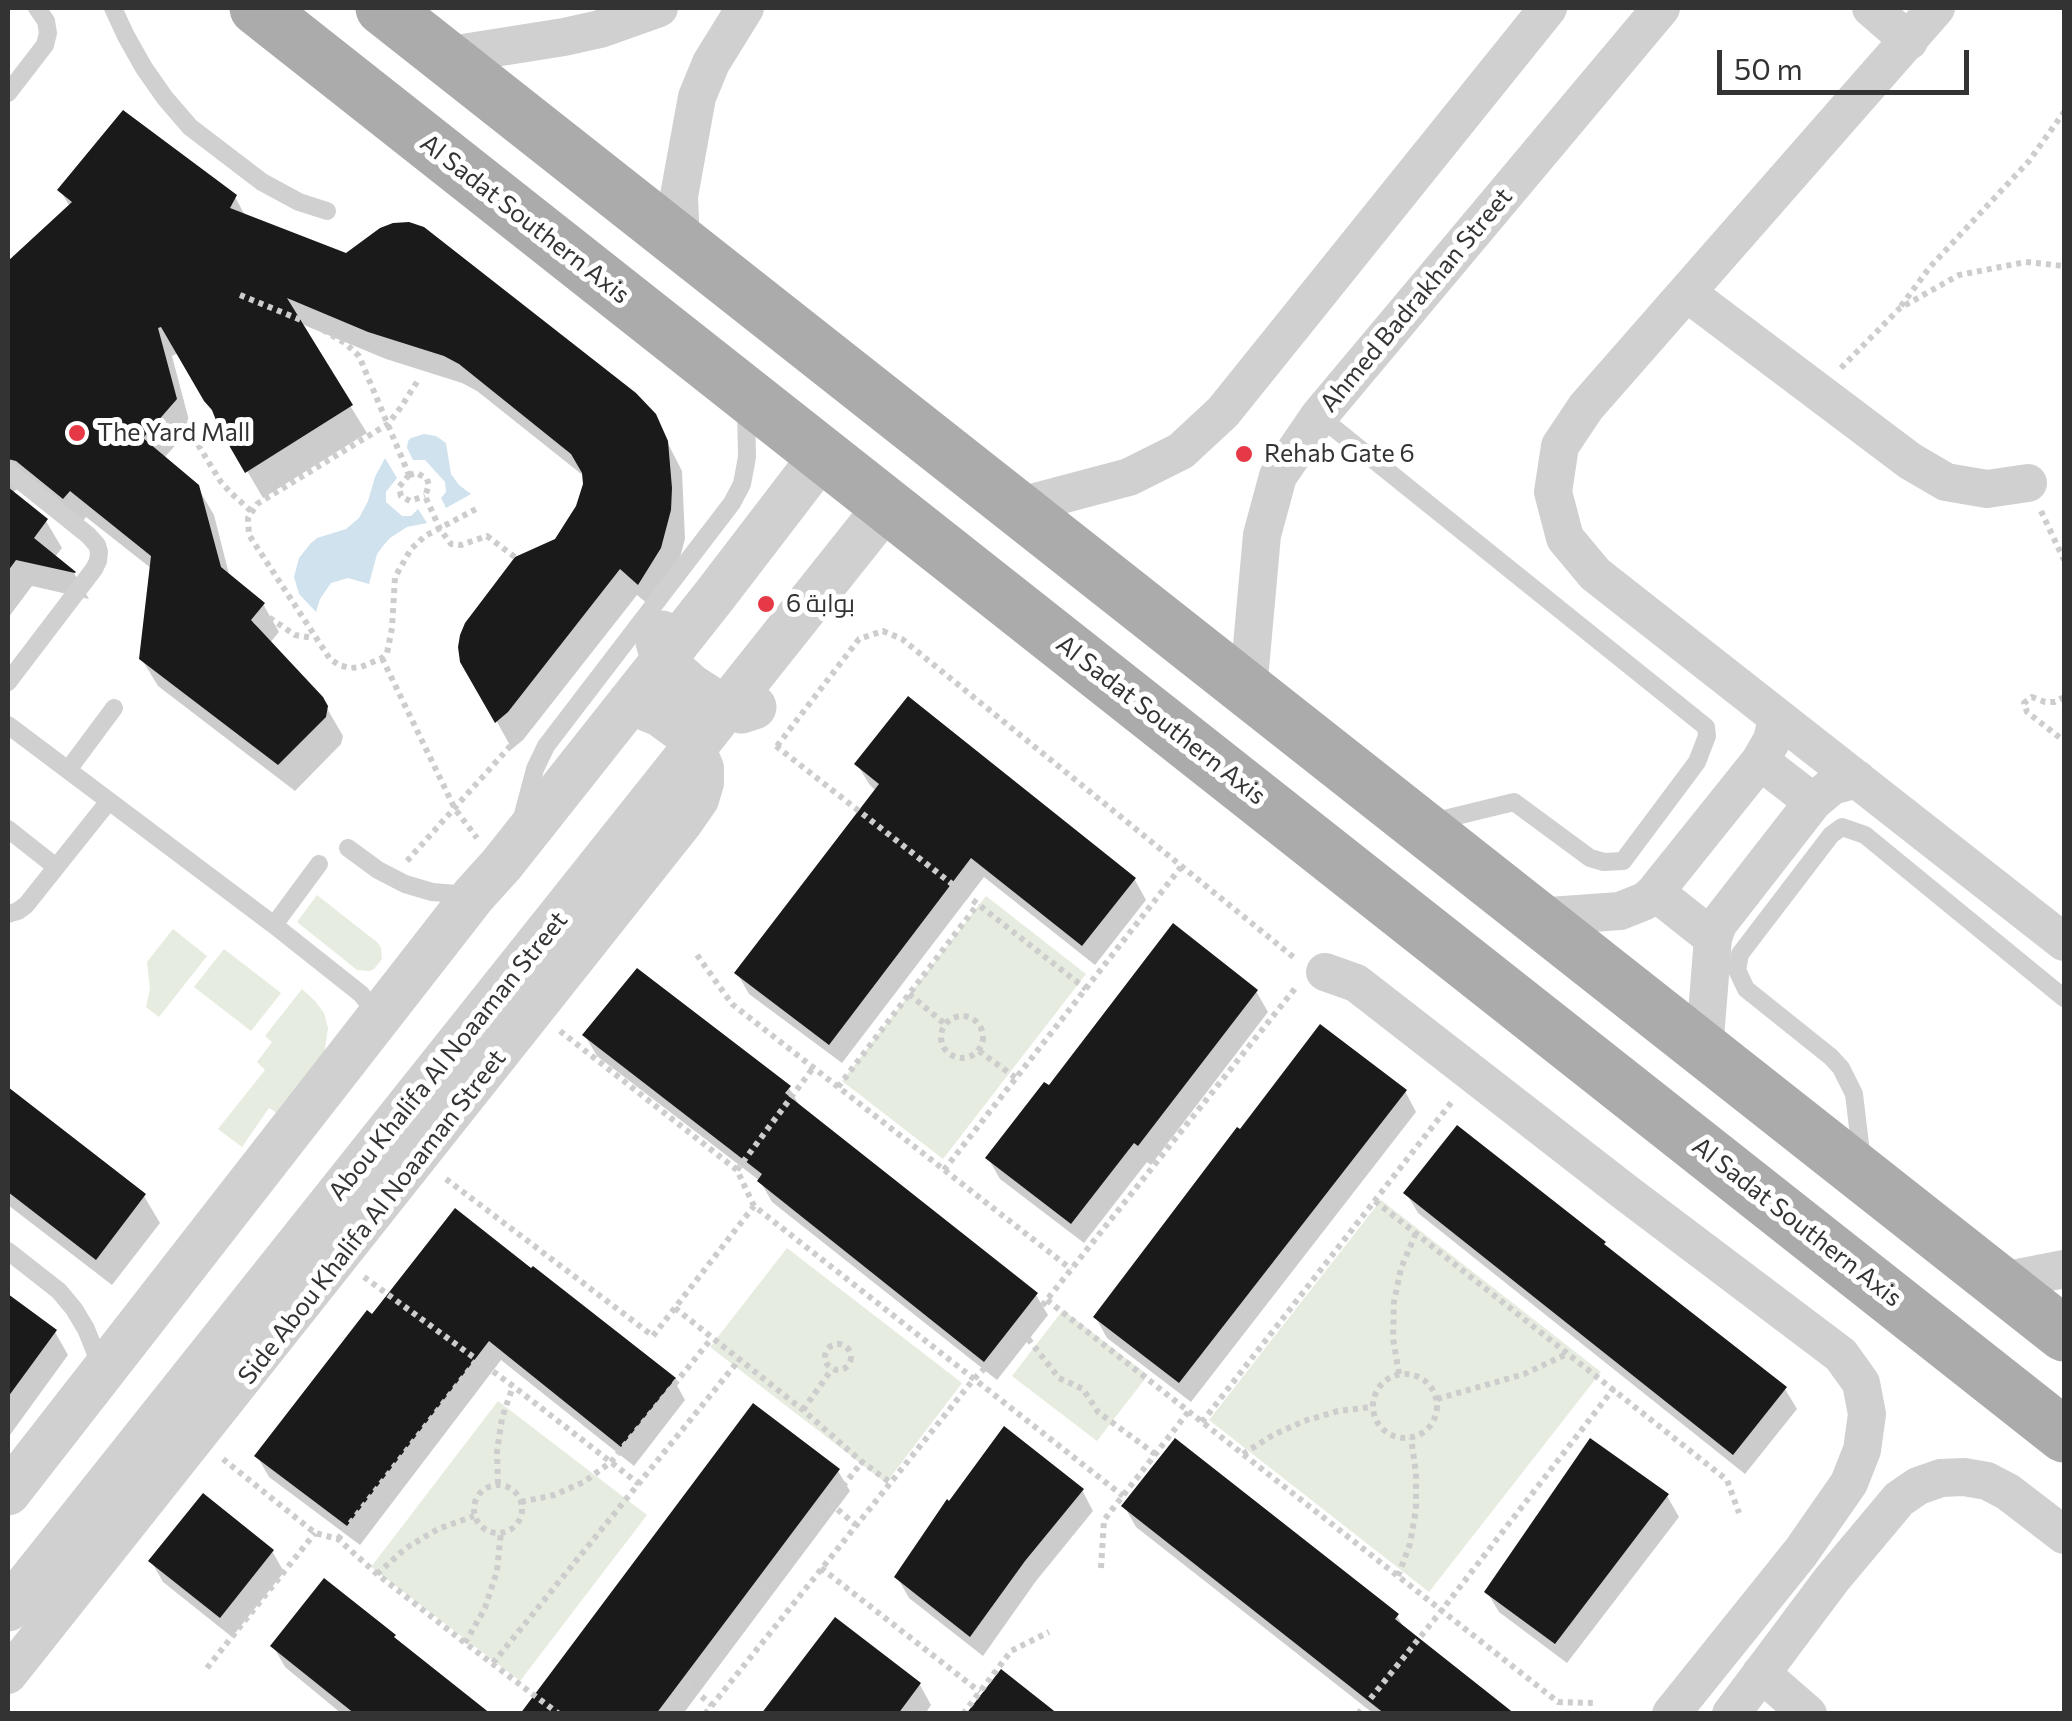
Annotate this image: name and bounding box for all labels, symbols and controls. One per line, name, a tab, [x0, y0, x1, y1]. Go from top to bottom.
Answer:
scale bar	[1722, 30, 1974, 92]
text: 50 m	[1734, 49, 1803, 86]
street label: Al Sadat Southern Axis	[414, 128, 636, 310]
street label: Ahmed Badrakhan Street	[1314, 182, 1518, 418]
place label: The Yard Mall	[97, 418, 250, 448]
marker: The Yard Mall	[66, 422, 88, 444]
place label: Rehab Gate 6	[1264, 439, 1415, 469]
marker: Rehab Gate 6	[1233, 443, 1255, 465]
place label: بوابة 6	[786, 589, 855, 619]
marker: بوابة 6	[755, 593, 777, 615]
street label: Al Sadat Southern Axis	[1050, 629, 1272, 811]
street label: Abou Khalifa Al Noaaman Street	[322, 905, 574, 1207]
street label: Side Abou Khalifa Al Noaaman Street	[232, 1044, 512, 1390]
street label: Al Sadat Southern Axis	[1686, 1131, 1908, 1313]

